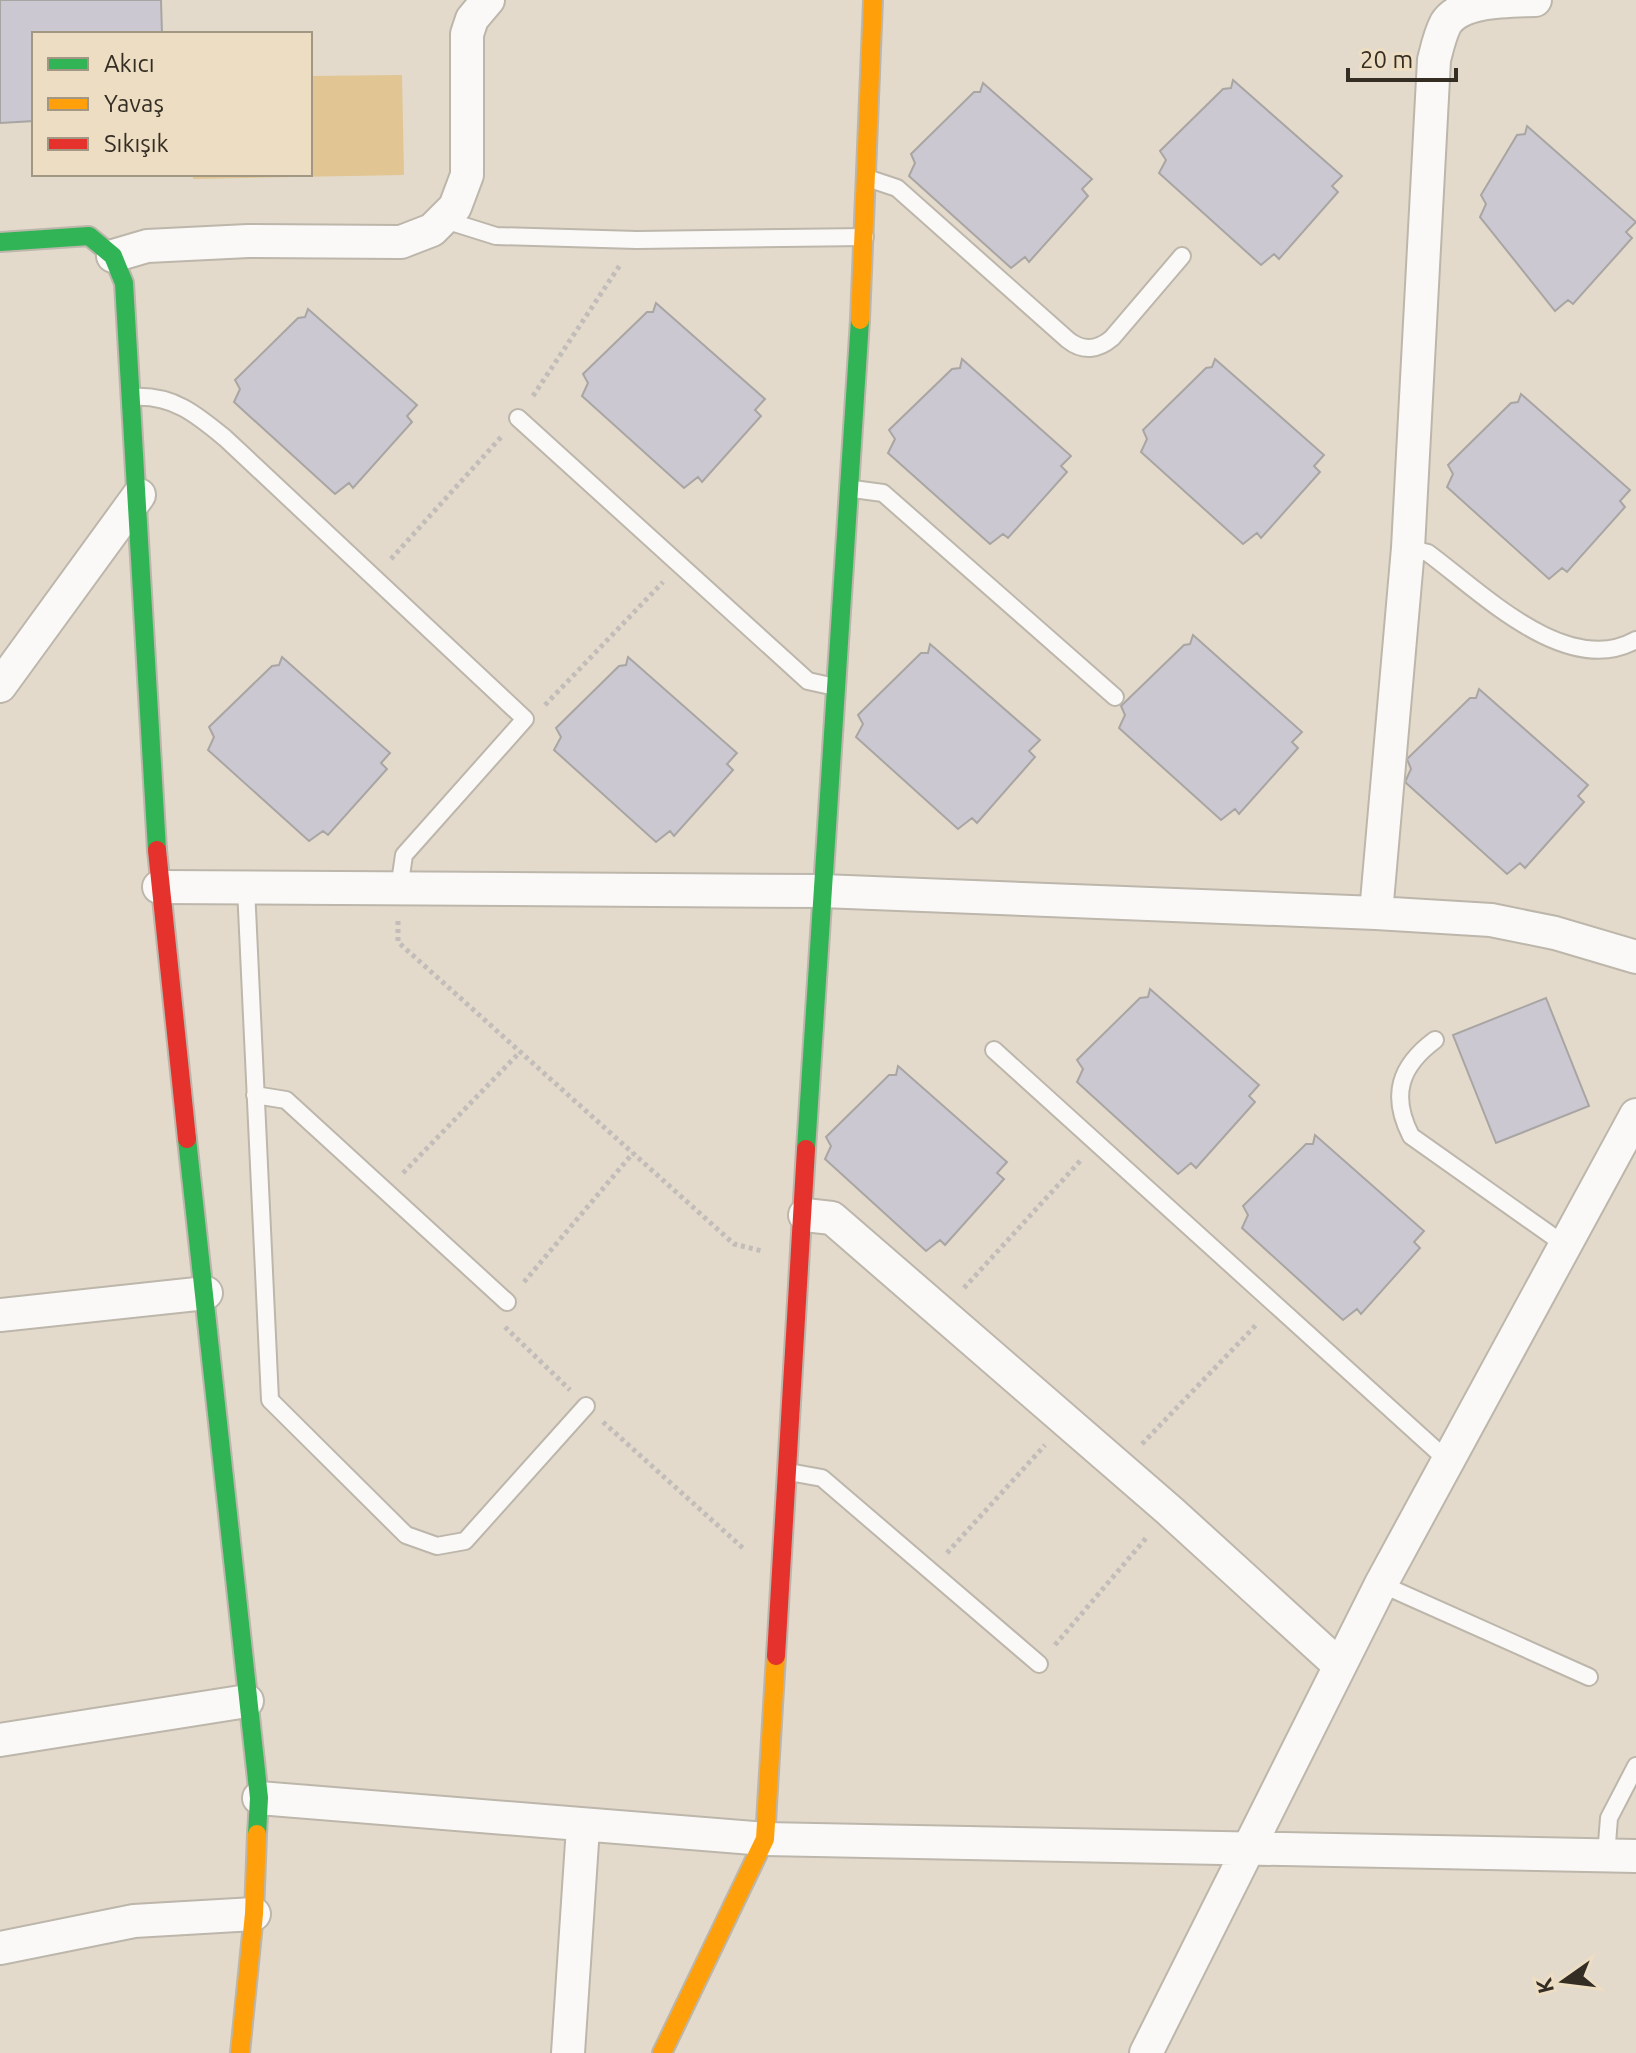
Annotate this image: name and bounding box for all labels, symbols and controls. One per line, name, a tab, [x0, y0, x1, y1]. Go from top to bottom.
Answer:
legend	[32, 32, 312, 176]
scale bar	[1348, 32, 1456, 82]
text: 20 m	[1360, 46, 1413, 73]
text: Akıcı	[104, 50, 155, 77]
text: Yavaş	[104, 90, 164, 117]
text: Sıkışık	[104, 130, 169, 157]
north arrow	[1524, 1941, 1604, 2021]
text: K	[1530, 1975, 1558, 1996]

